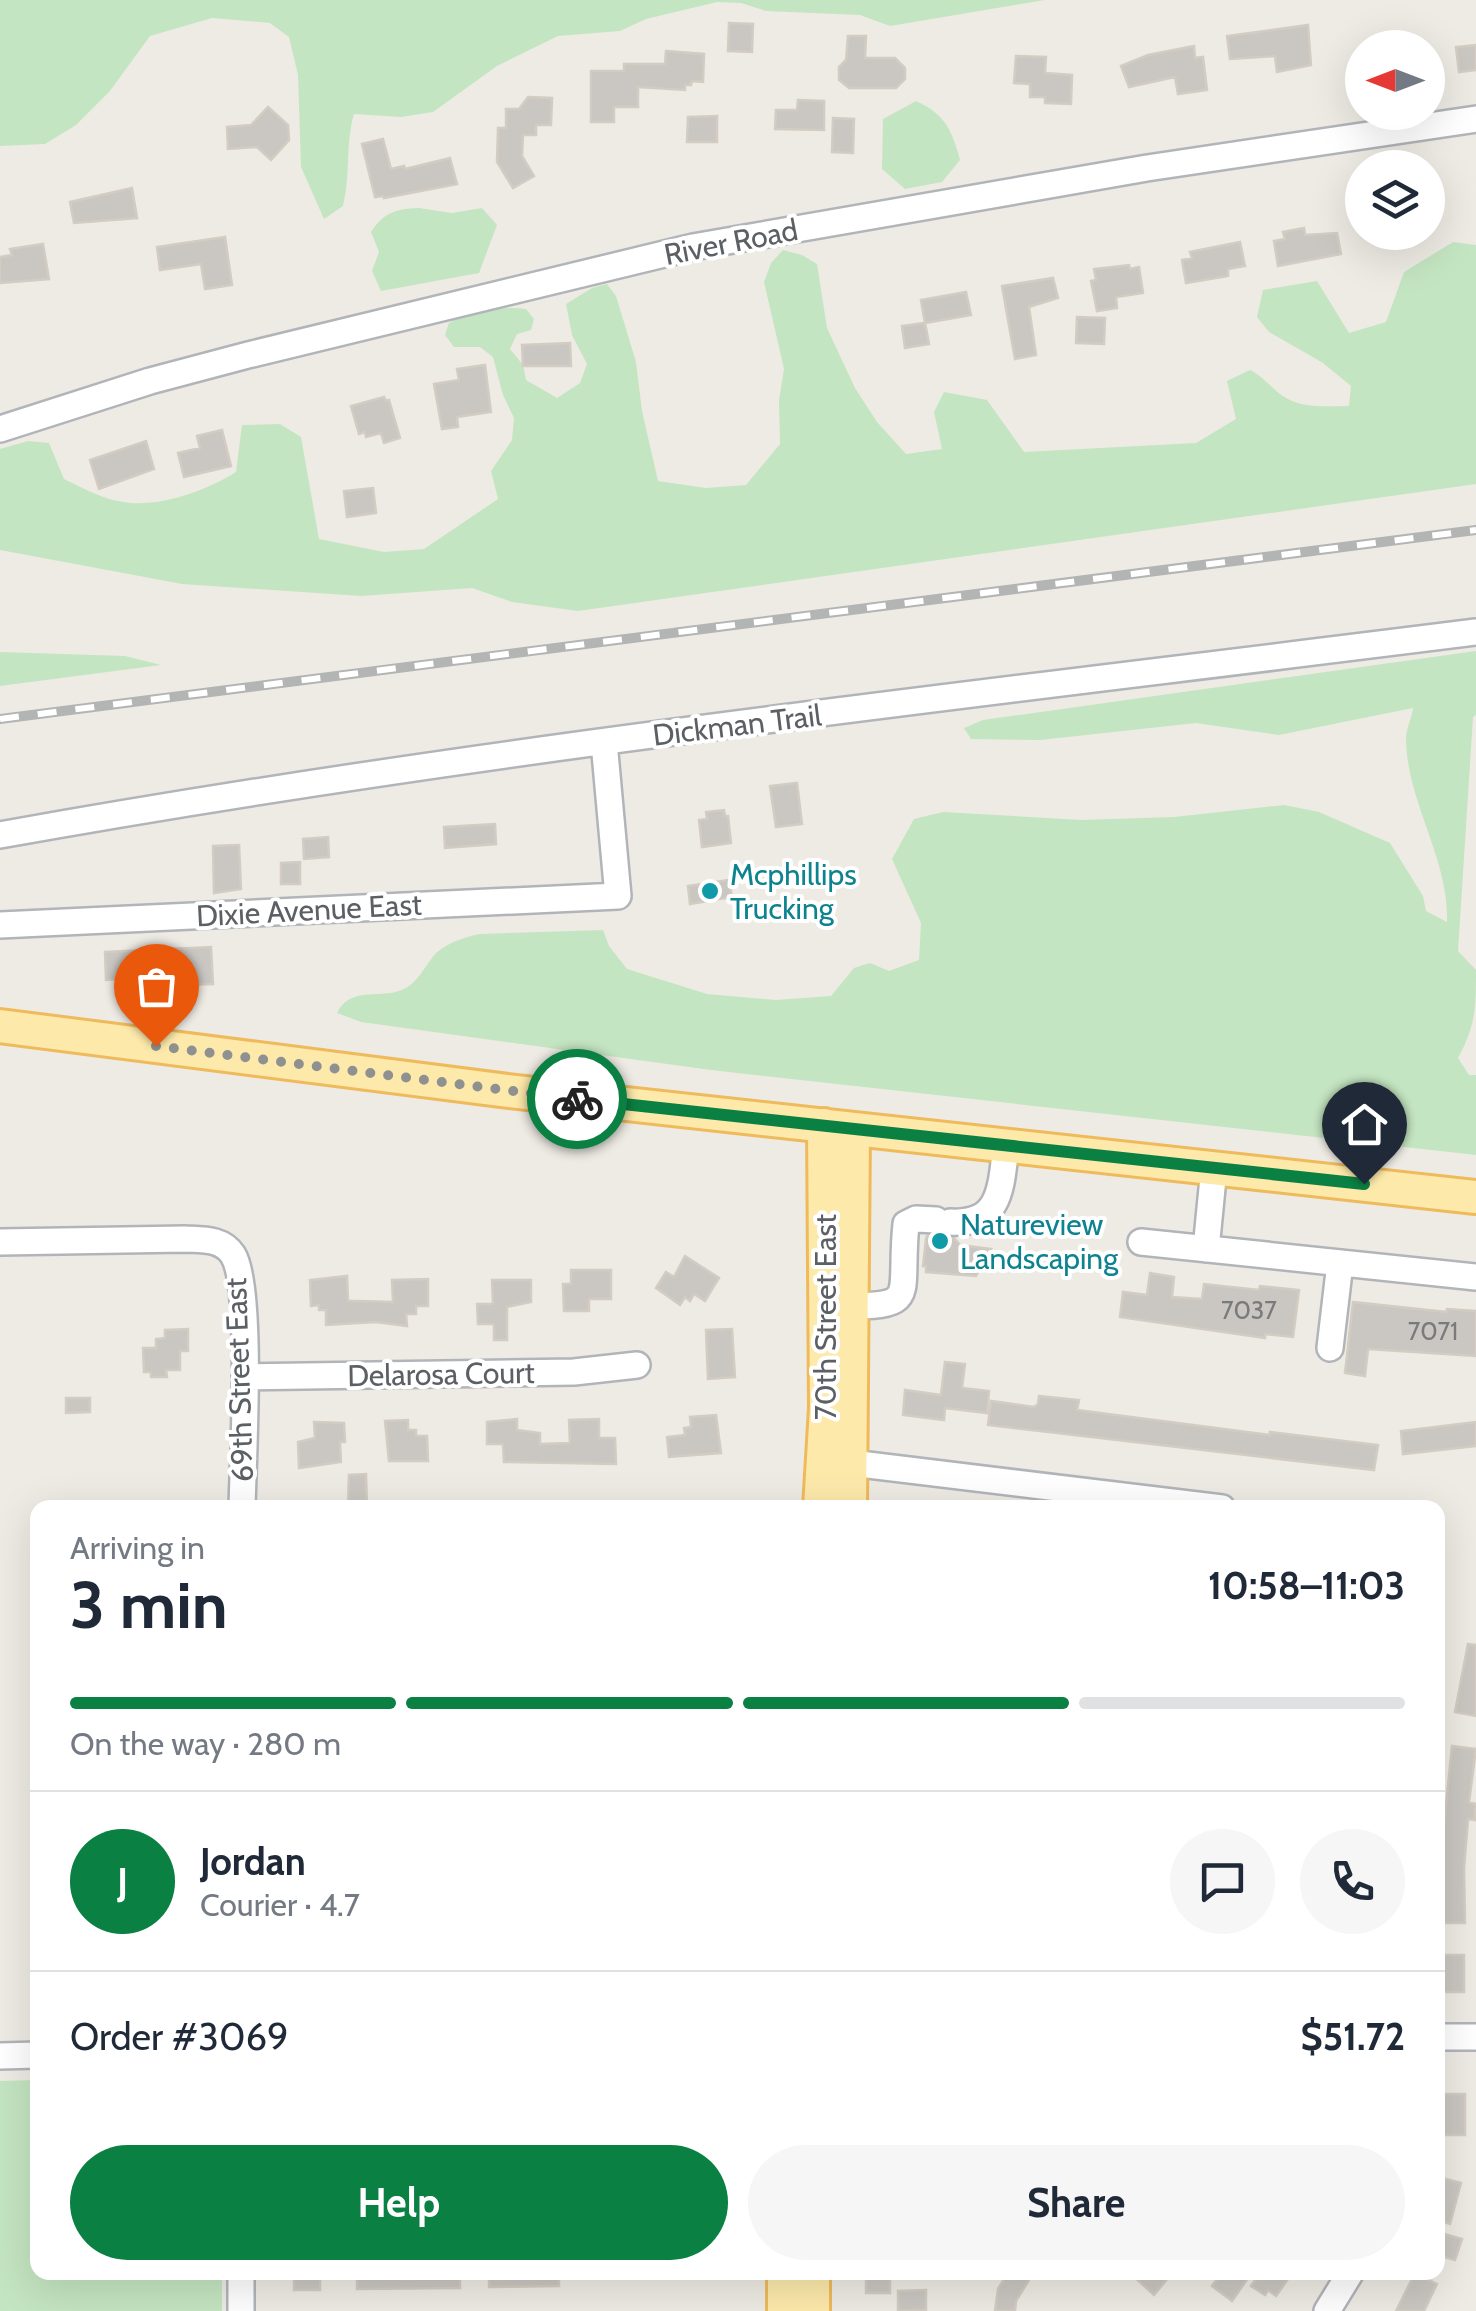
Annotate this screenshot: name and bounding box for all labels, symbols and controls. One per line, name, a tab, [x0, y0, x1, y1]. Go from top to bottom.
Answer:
north arrow	[1345, 30, 1445, 130]
map controls	[1345, 30, 1445, 250]
button: layers	[1345, 150, 1445, 250]
street label: River Road	[661, 211, 801, 273]
street label: Dickman Trail	[651, 696, 823, 754]
place label: Mcphillips Trucking	[730, 856, 857, 927]
marker: Mcphillips Trucking	[699, 880, 721, 902]
street label: Dixie Avenue East	[195, 886, 423, 934]
pin	[114, 944, 199, 1047]
icon: bag	[129, 959, 184, 1014]
courier	[527, 1049, 627, 1149]
icon: bike	[550, 1072, 605, 1127]
pin	[1322, 1082, 1407, 1185]
icon: home	[1337, 1097, 1392, 1152]
place label: Natureview Landscaping	[960, 1206, 1119, 1277]
street label: 70th Street East	[807, 1214, 844, 1420]
marker: Natureview Landscaping	[929, 1230, 951, 1252]
street label: 69th Street East	[217, 1277, 261, 1483]
house number: 7037	[1221, 1295, 1277, 1325]
house number: 7071	[1408, 1316, 1458, 1346]
street label: Delarosa Court	[347, 1354, 535, 1394]
text: Arriving in	[70, 1528, 205, 1567]
text: 10:58–11:03	[1208, 1562, 1405, 1609]
text: 3 min	[70, 1565, 228, 1644]
text: On the way · 280 m	[70, 1724, 341, 1763]
button: chat	[1170, 1829, 1275, 1934]
button: phone	[1300, 1829, 1405, 1934]
text: Jordan	[200, 1838, 306, 1885]
text: J	[117, 1858, 128, 1905]
text: Courier · 4.7	[200, 1885, 360, 1924]
text: Order #3069	[70, 2013, 289, 2060]
text: $51.72	[1301, 2013, 1405, 2060]
button: Help	[70, 2145, 728, 2260]
button: Share	[748, 2145, 1405, 2260]

